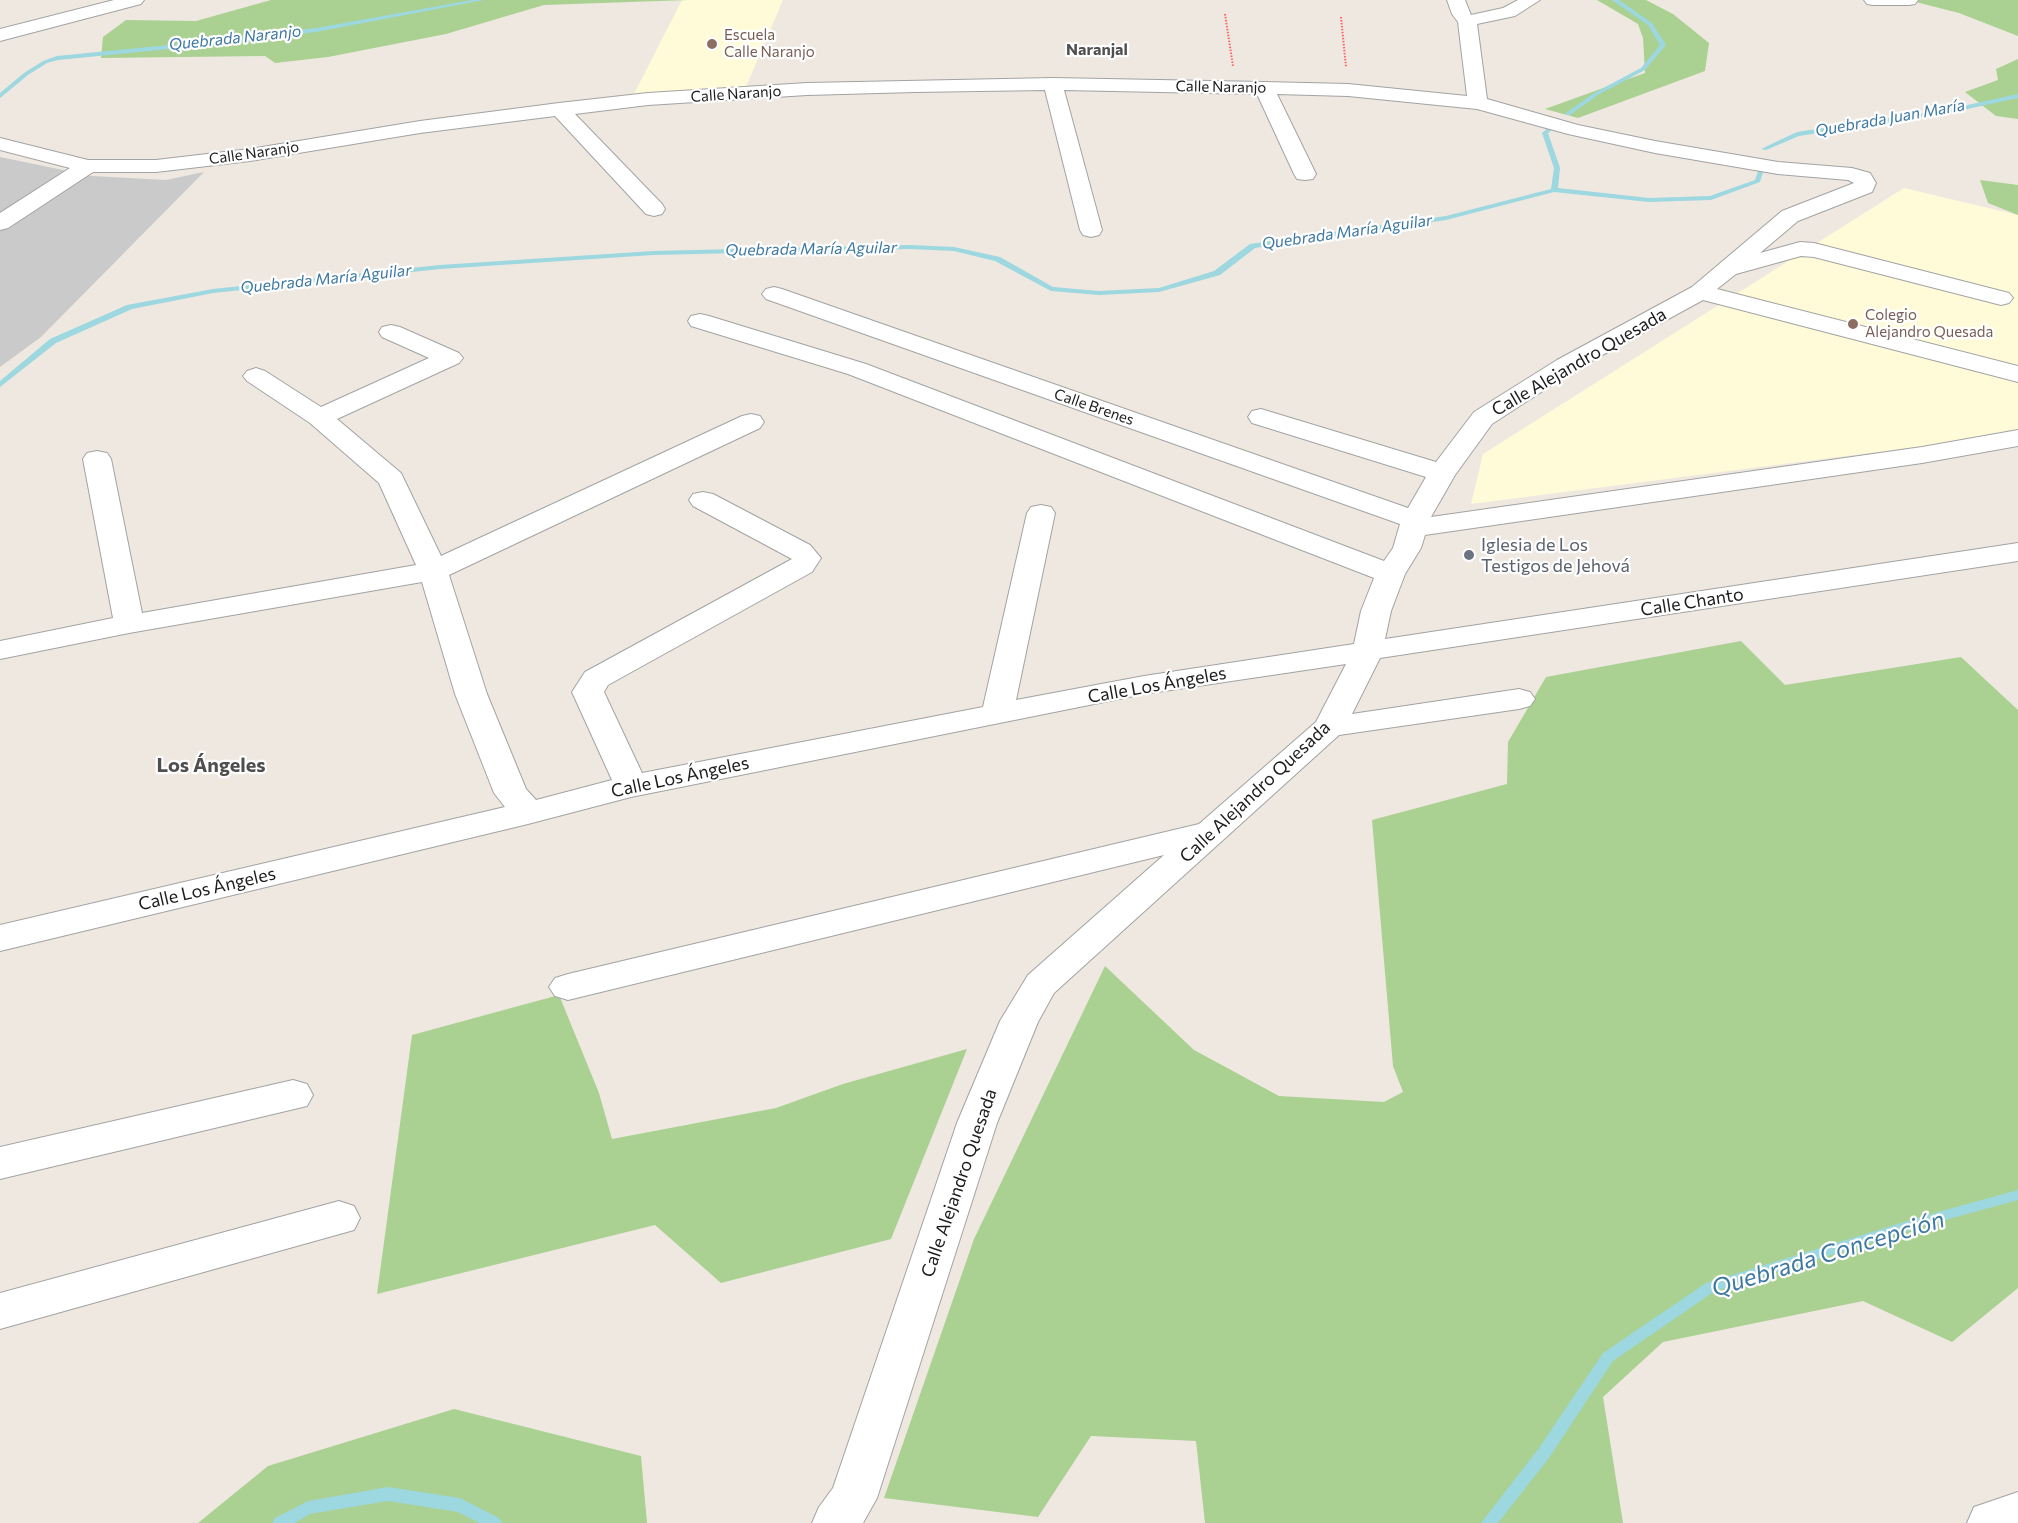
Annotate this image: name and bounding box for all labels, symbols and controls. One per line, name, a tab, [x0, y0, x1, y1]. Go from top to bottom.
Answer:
water label: Quebrada Naranjo	[168, 22, 302, 54]
place label: Escuela Calle Naranjo	[724, 26, 815, 61]
marker: Escuela Calle Naranjo	[705, 37, 719, 51]
district label: Naranjal	[1066, 40, 1128, 60]
street label: Calle Naranjo	[1175, 77, 1267, 97]
street label: Calle Naranjo	[690, 82, 782, 106]
water label: Quebrada Juan María	[1814, 95, 1966, 141]
street label: Calle Naranjo	[208, 138, 300, 168]
water label: Quebrada María Aguilar	[1261, 211, 1433, 253]
water label: Quebrada María Aguilar	[725, 238, 897, 260]
water label: Quebrada María Aguilar	[240, 260, 412, 298]
street label: Calle Alejandro Quesada	[1488, 303, 1670, 421]
place label: Colegio Alejandro Quesada	[1865, 306, 1993, 341]
marker: Colegio Alejandro Quesada	[1846, 317, 1860, 331]
street label: Calle Brenes	[1052, 385, 1136, 429]
place label: Iglesia de Los Testigos de Jehová	[1481, 534, 1630, 576]
marker: Iglesia de Los Testigos de Jehová	[1462, 548, 1476, 562]
street label: Calle Chanto	[1639, 583, 1745, 621]
street label: Calle Los Ángeles	[1086, 662, 1228, 708]
street label: Calle Alejandro Quesada	[1175, 717, 1335, 867]
street label: Calle Los Ángeles	[609, 752, 751, 802]
district label: Los Ángeles	[156, 753, 266, 777]
street label: Calle Los Ángeles	[136, 863, 278, 915]
street label: Calle Alejandro Quesada	[917, 1086, 1001, 1280]
water label: Quebrada Concepción	[1708, 1205, 1948, 1303]

